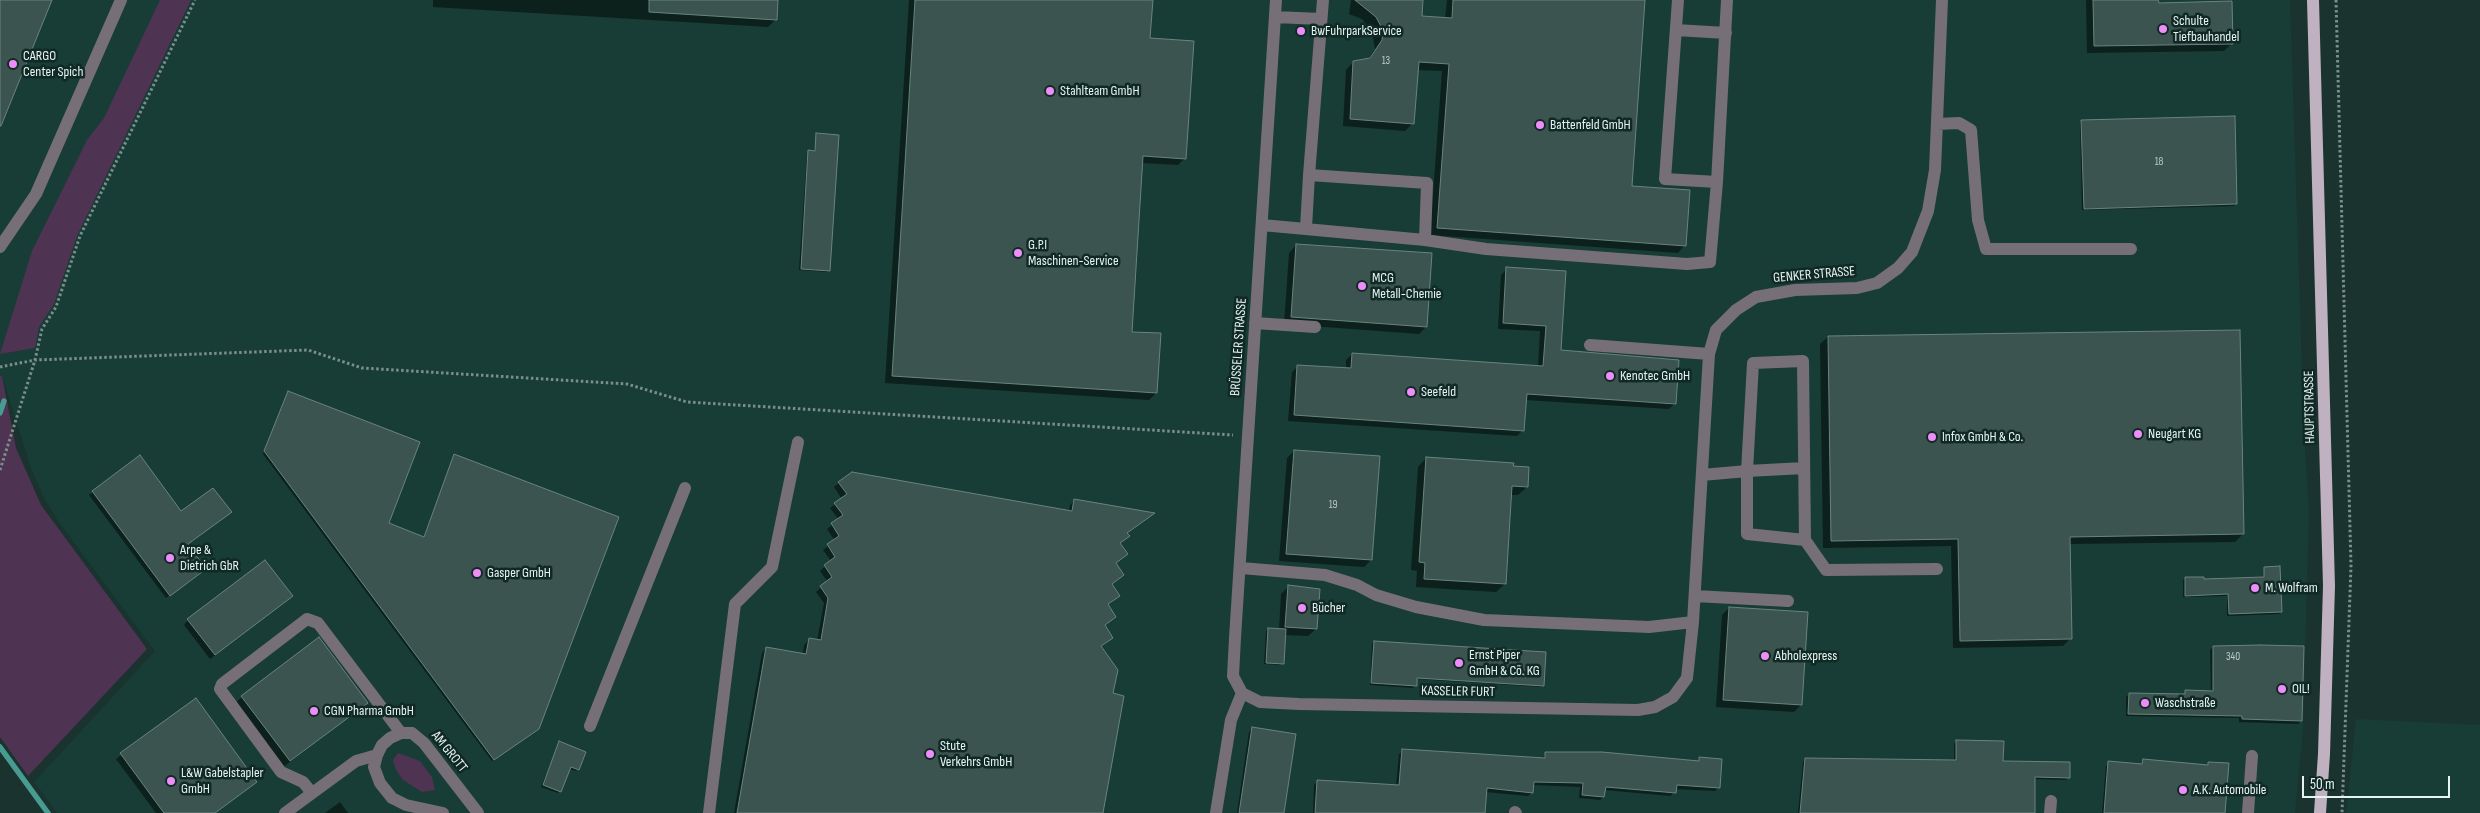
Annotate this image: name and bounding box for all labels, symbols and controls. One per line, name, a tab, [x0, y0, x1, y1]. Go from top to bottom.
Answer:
place label: Schulte Tiefbauhandel	[2173, 13, 2239, 46]
place label: BwFuhrparkService	[1311, 23, 1402, 39]
marker: Schulte Tiefbauhandel	[2157, 23, 2169, 35]
marker: BwFuhrparkService	[1295, 25, 1307, 37]
place label: CARGO Center Spich	[23, 48, 83, 80]
house number: 13	[1382, 54, 1390, 68]
marker: CARGO Center Spich	[7, 58, 19, 70]
place label: Stahlteam GmbH	[1060, 83, 1139, 99]
marker: Stahlteam GmbH	[1044, 85, 1056, 97]
place label: Battenfeld GmbH	[1550, 117, 1631, 133]
marker: Battenfeld GmbH	[1534, 119, 1546, 131]
house number: 18	[2155, 155, 2163, 169]
place label: G.P.I Maschinen-Service	[1028, 237, 1119, 270]
marker: G.P.I Maschinen-Service	[1012, 247, 1024, 259]
street label: GENKER STRASSE	[1772, 263, 1856, 287]
place label: MCG Metall-Chemie	[1372, 270, 1441, 302]
marker: MCG Metall-Chemie	[1356, 280, 1368, 292]
street label: BRÜSSELER STRASSE	[1227, 297, 1251, 397]
place label: Kenotec GmbH	[1620, 368, 1690, 384]
marker: Kenotec GmbH	[1604, 370, 1616, 382]
street label: HAUPTSTRASSE	[2301, 370, 2319, 444]
place label: Seefeld	[1421, 384, 1456, 400]
marker: Seefeld	[1405, 386, 1417, 398]
place label: Neugart KG	[2148, 426, 2201, 442]
marker: Neugart KG	[2132, 428, 2144, 440]
place label: Infox GmbH & Co.	[1942, 429, 2023, 445]
marker: Infox GmbH & Co.	[1926, 431, 1938, 443]
house number: 19	[1329, 498, 1337, 512]
place label: Arpe & Dietrich GbR	[180, 542, 239, 574]
marker: Arpe & Dietrich GbR	[164, 552, 176, 564]
place label: Gasper GmbH	[487, 565, 551, 581]
marker: Gasper GmbH	[471, 567, 483, 579]
place label: M. Wolfram	[2265, 580, 2318, 596]
marker: M. Wolfram	[2249, 582, 2261, 594]
place label: Bücher	[1312, 600, 1345, 616]
marker: Bücher	[1296, 602, 1308, 614]
place label: Ernst Piper GmbH & Cö. KG	[1469, 647, 1540, 680]
place label: Abholexpress	[1775, 648, 1837, 664]
marker: Abholexpress	[1759, 650, 1771, 662]
house number: 340	[2226, 650, 2240, 664]
marker: Ernst Piper GmbH & Cö. KG	[1453, 657, 1465, 669]
place label: OIL!	[2292, 681, 2310, 697]
street label: KASSELER FURT	[1421, 683, 1495, 701]
marker: OIL!	[2276, 683, 2288, 695]
place label: Waschstraße	[2155, 695, 2216, 711]
marker: Waschstraße	[2139, 697, 2151, 709]
place label: CGN Pharma GmbH	[324, 703, 414, 719]
marker: CGN Pharma GmbH	[308, 705, 320, 717]
street label: AM GROTT	[427, 728, 471, 776]
place label: Stute Verkehrs GmbH	[940, 738, 1012, 770]
marker: Stute Verkehrs GmbH	[924, 748, 936, 760]
place label: L&W Gabelstapler GmbH	[181, 765, 264, 798]
scale bar	[2305, 766, 2452, 798]
marker: L&W Gabelstapler GmbH	[165, 775, 177, 787]
text: 50 m	[2310, 775, 2335, 794]
place label: A.K. Automobile	[2193, 782, 2266, 798]
marker: A.K. Automobile	[2177, 784, 2189, 796]

